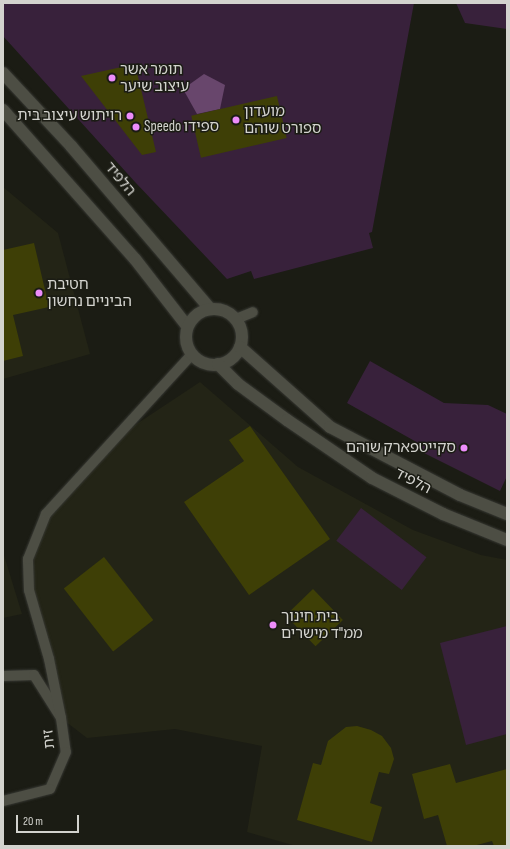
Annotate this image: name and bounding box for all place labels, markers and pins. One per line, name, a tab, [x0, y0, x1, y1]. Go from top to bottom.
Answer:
place label: תומר אשר עיצוב שיער	[120, 60, 189, 95]
marker: תומר אשר עיצוב שיער	[107, 73, 117, 83]
place label: מועדון ספורט שוהם	[244, 102, 321, 137]
place label: רויתוש עיצוב בית	[17, 107, 122, 125]
marker: רויתוש עיצוב בית	[125, 111, 135, 121]
marker: מועדון ספורט שוהם	[231, 115, 241, 125]
place label: Speedo ספידו	[144, 118, 219, 136]
marker: Speedo ספידו	[131, 122, 141, 132]
place label: חטיבת הביניים נחשון	[47, 275, 132, 310]
marker: חטיבת הביניים נחשון	[34, 288, 44, 298]
place label: סקייטפארק שוהם	[346, 439, 456, 457]
marker: סקייטפארק שוהם	[459, 443, 469, 453]
place label: בית חינוך ממ"ד מישרים	[281, 607, 363, 642]
marker: בית חינוך ממ"ד מישרים	[268, 620, 278, 630]

